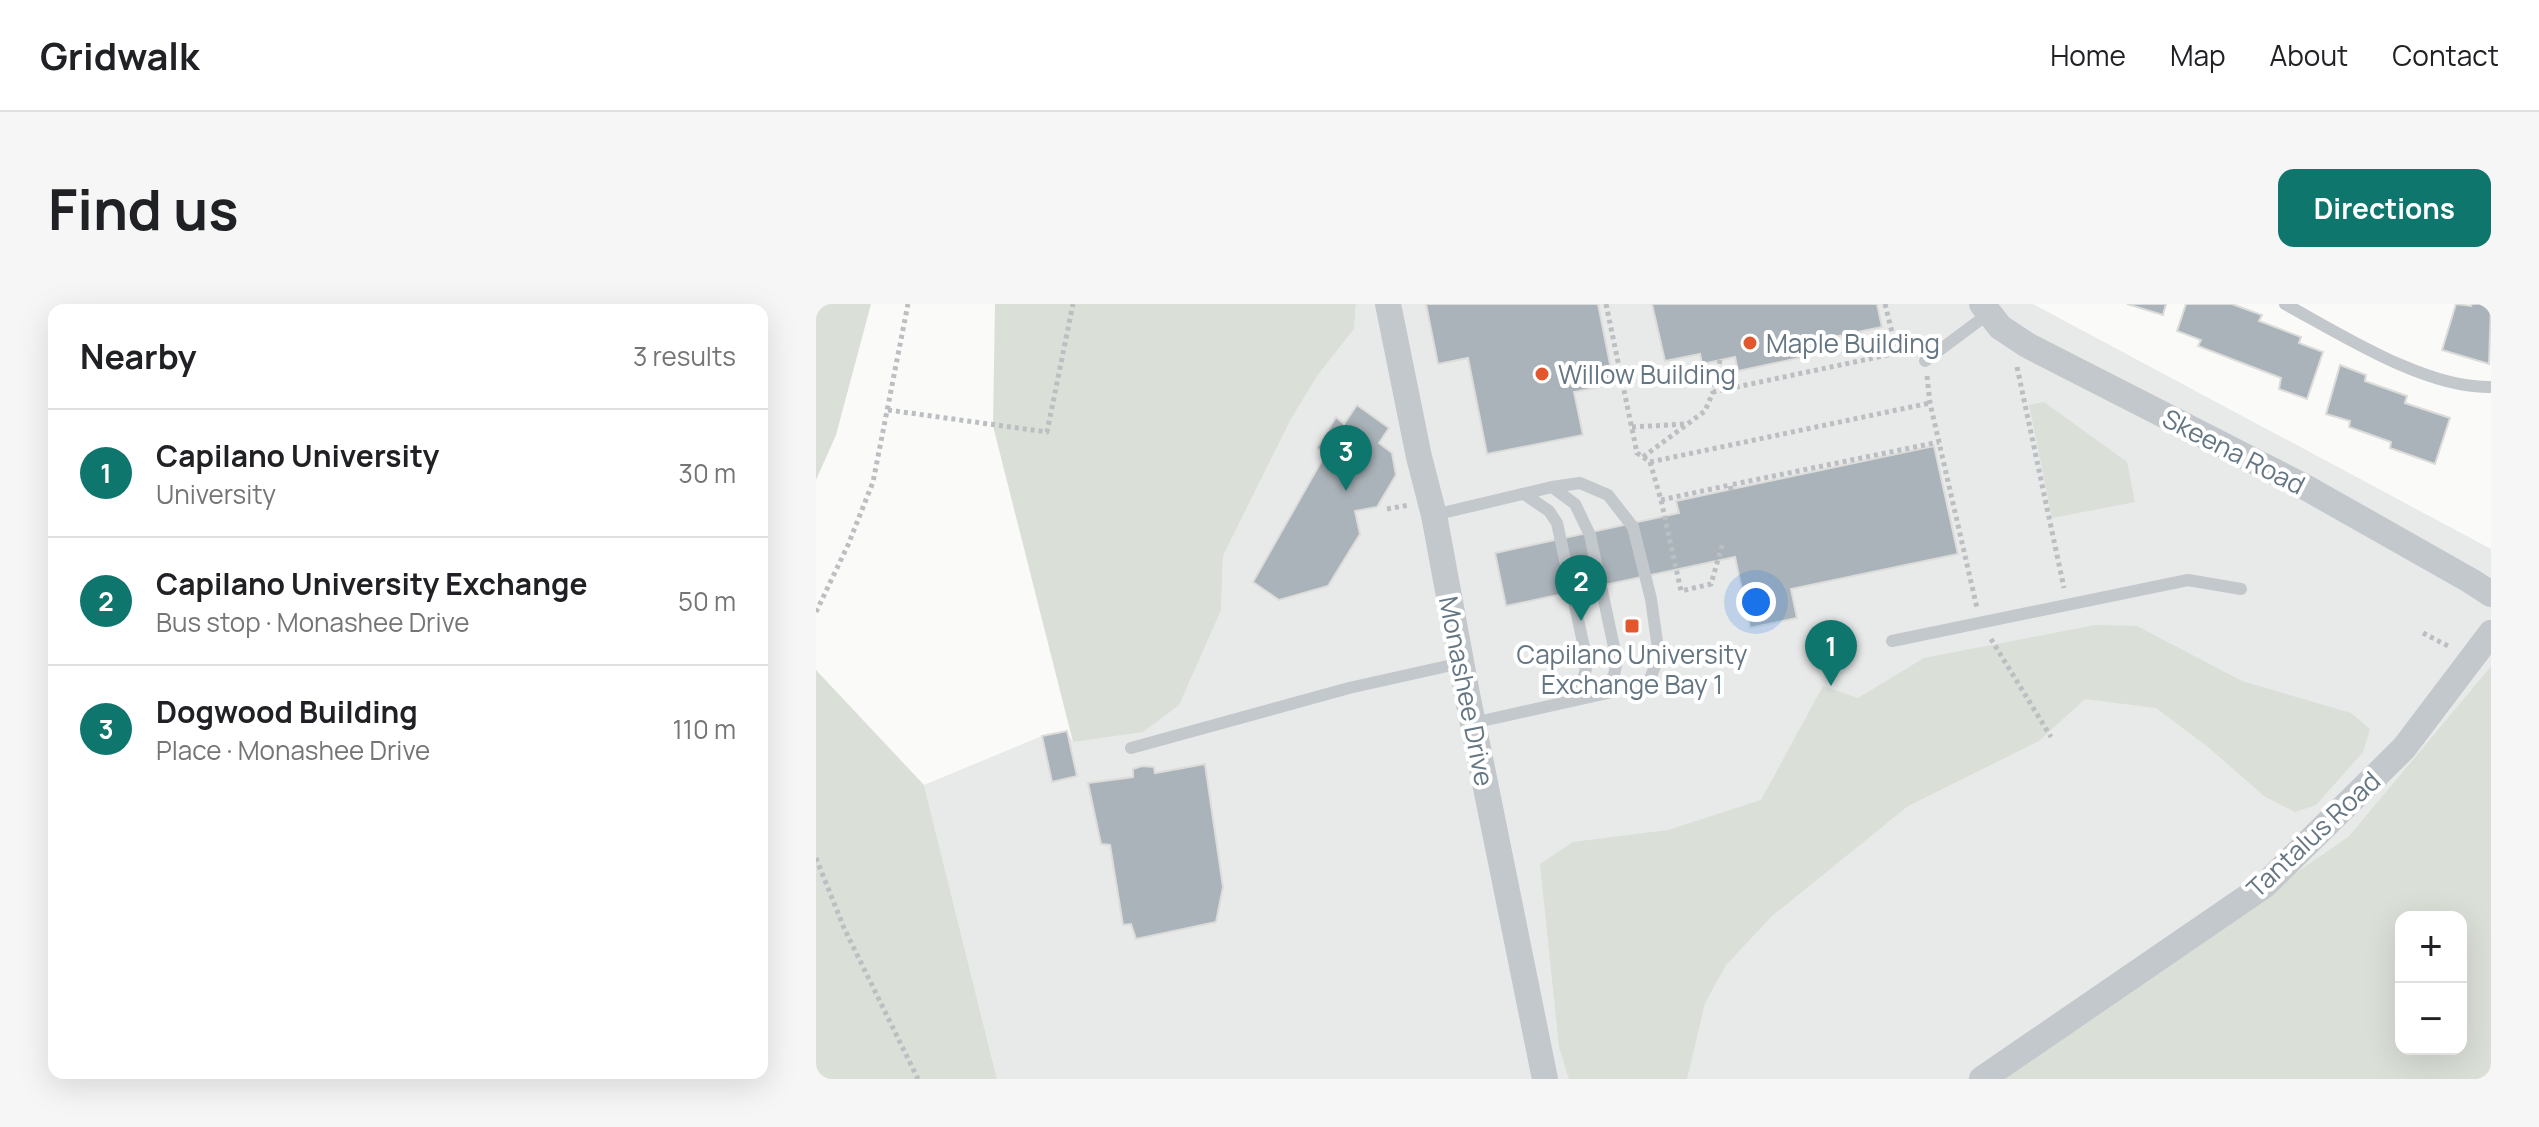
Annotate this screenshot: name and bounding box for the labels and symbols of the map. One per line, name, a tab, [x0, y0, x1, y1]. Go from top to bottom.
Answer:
place label: Maple Building	[1766, 325, 1940, 361]
marker: Maple Building	[1741, 334, 1759, 352]
place label: Willow Building	[1558, 356, 1736, 392]
marker: Willow Building	[1533, 365, 1551, 383]
street label: Skeena Road	[2157, 400, 2311, 502]
pin: 3	[1320, 425, 1372, 491]
pin: 2	[1555, 555, 1607, 621]
your location	[1736, 582, 1776, 622]
street label: Monashee Drive	[1431, 593, 1503, 789]
marker: Capilano University Exchange Bay 1	[1623, 617, 1641, 635]
pin: 1	[1805, 620, 1857, 686]
place label: Capilano University Exchange Bay 1	[1517, 636, 1748, 702]
street label: Tantalus Road	[2238, 763, 2388, 905]

